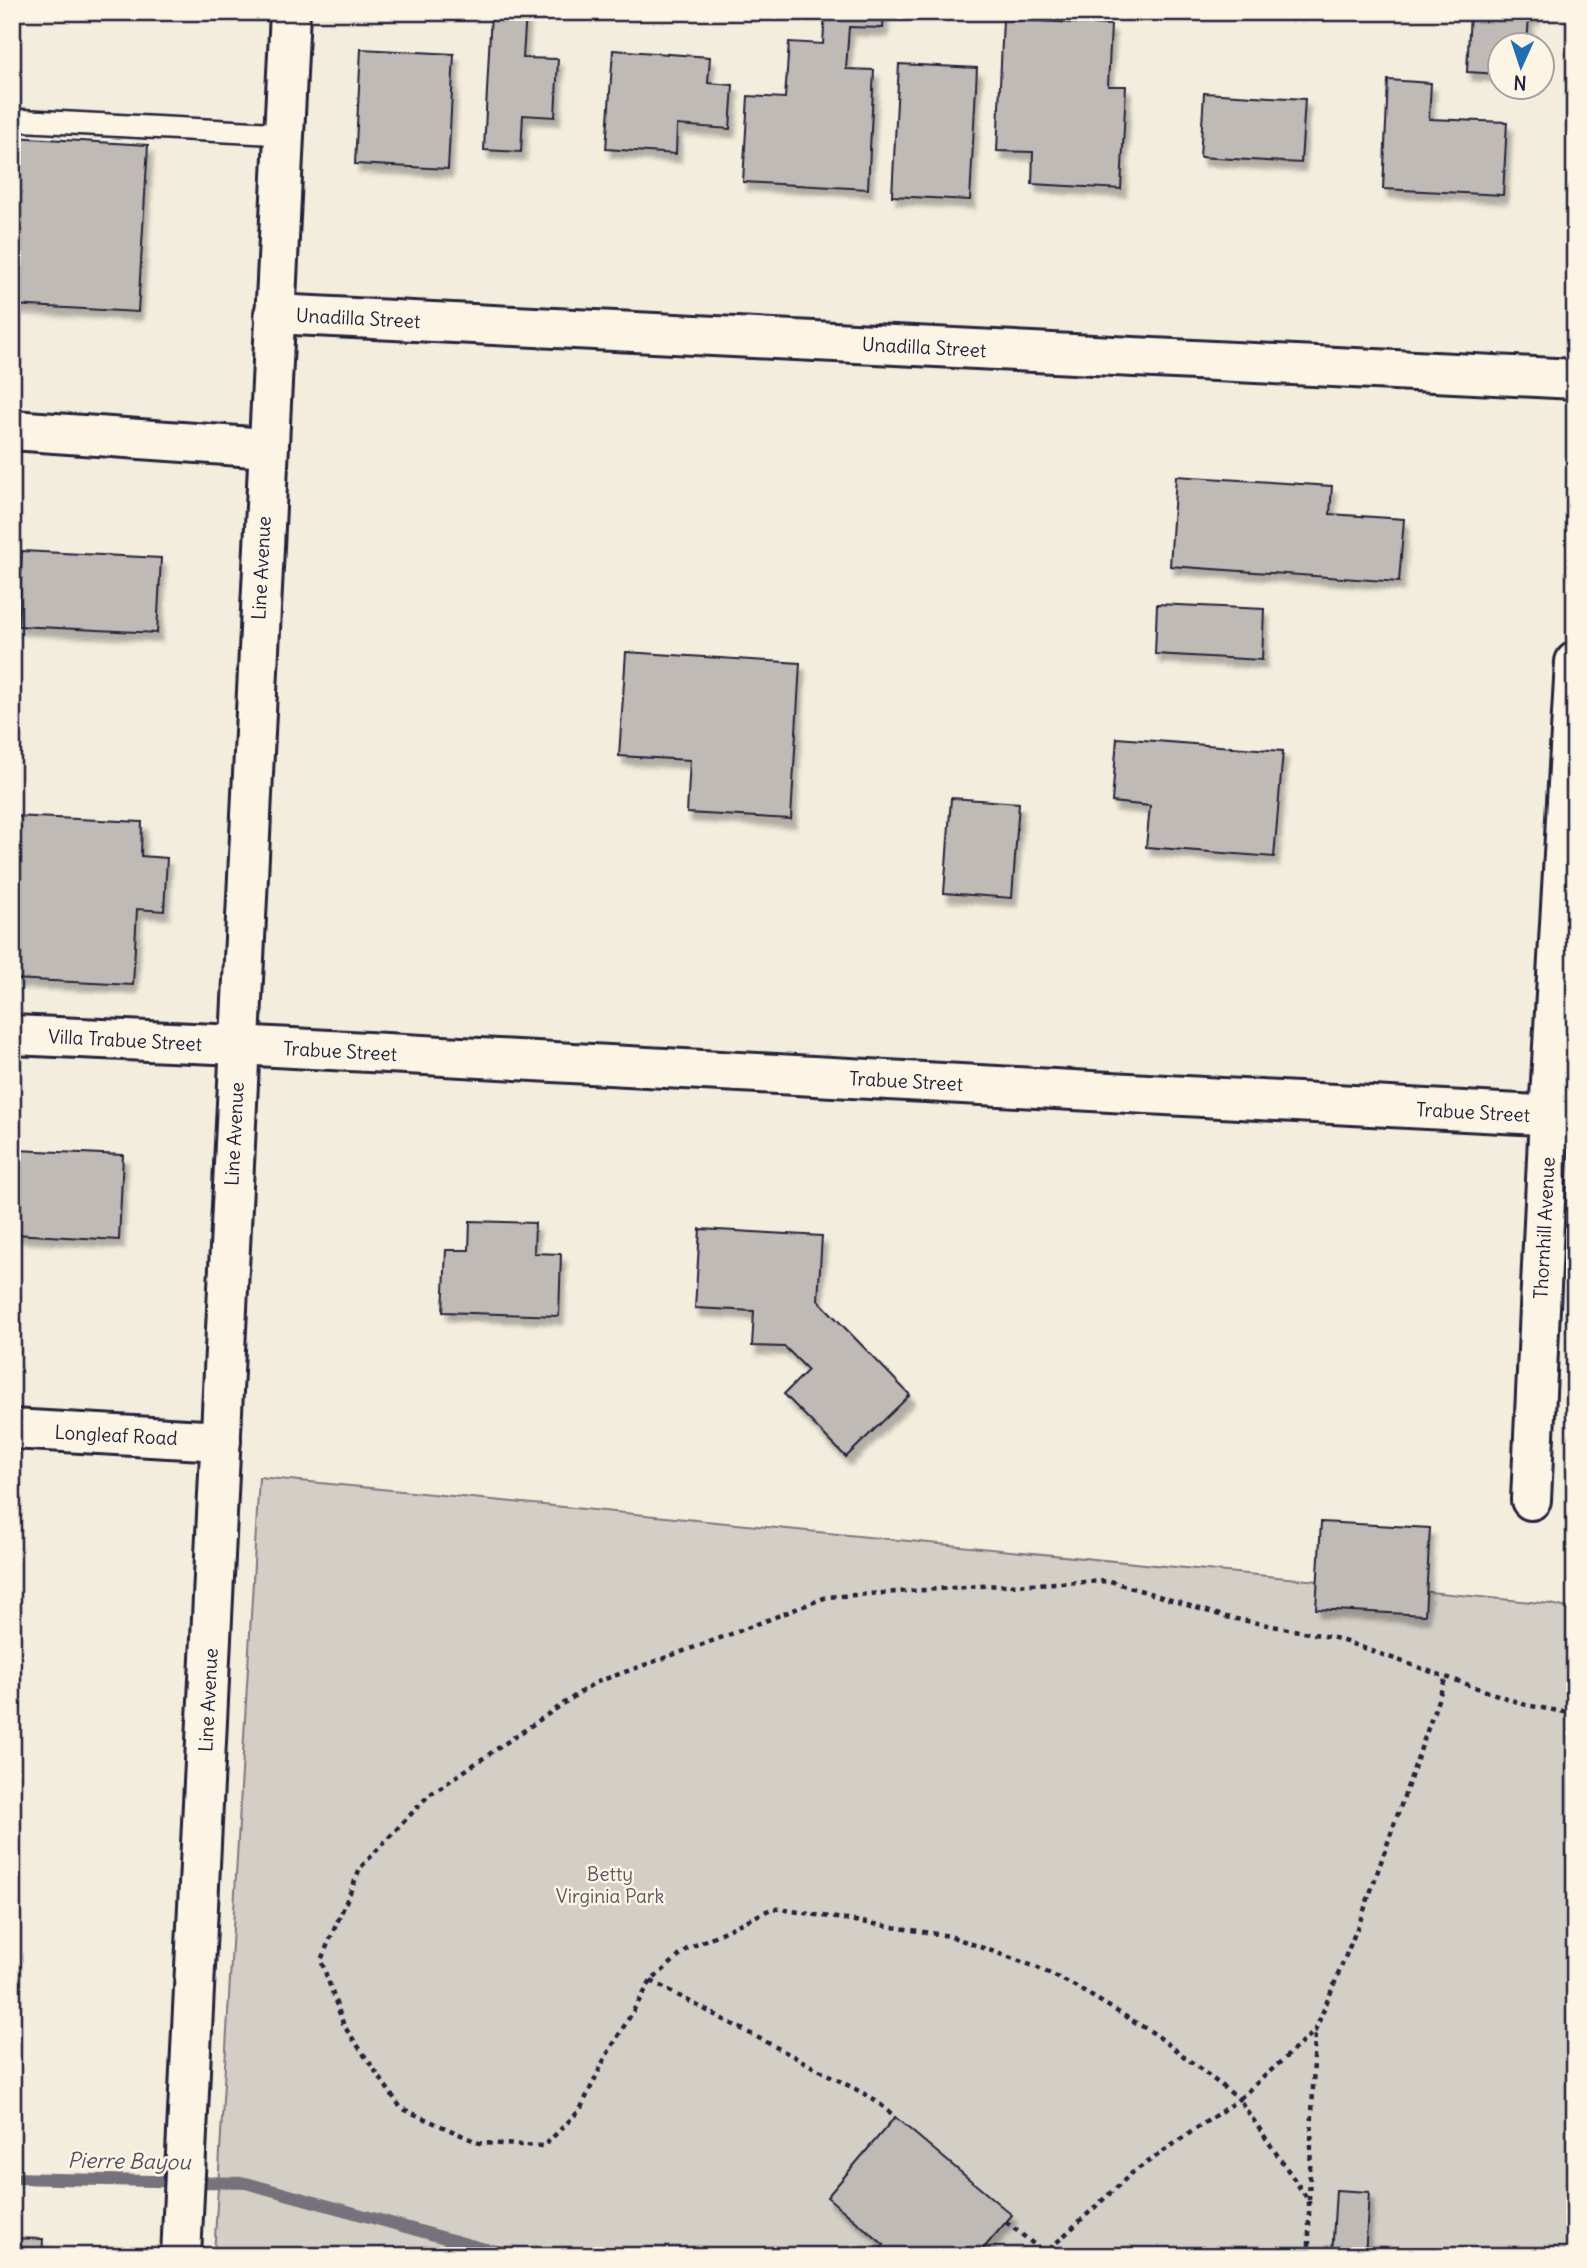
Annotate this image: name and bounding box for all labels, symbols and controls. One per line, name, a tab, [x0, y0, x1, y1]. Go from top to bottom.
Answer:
north arrow	[1486, 32, 1556, 102]
text: N	[1513, 71, 1527, 95]
street label: Unadilla Street	[295, 303, 421, 333]
street label: Unadilla Street	[861, 332, 987, 362]
street label: Line Avenue	[246, 515, 276, 621]
street label: Villa Trabue Street	[47, 1024, 203, 1056]
street label: Trabue Street	[282, 1036, 398, 1066]
street label: Trabue Street	[848, 1066, 964, 1096]
street label: Line Avenue	[219, 1081, 249, 1187]
street label: Trabue Street	[1415, 1097, 1531, 1127]
street label: Thornhill Avenue	[1528, 1156, 1560, 1300]
street label: Longleaf Road	[54, 1420, 178, 1450]
street label: Line Avenue	[193, 1647, 223, 1753]
park label: Betty Virginia Park	[556, 1862, 665, 1908]
water label: Pierre Bayou	[67, 2146, 193, 2176]

